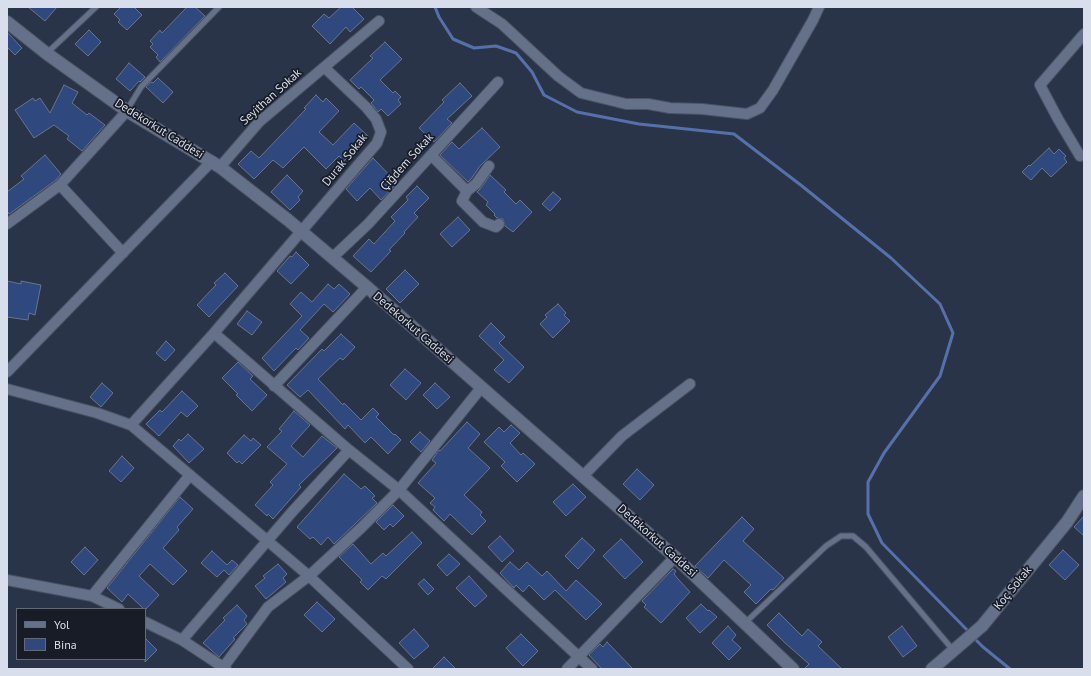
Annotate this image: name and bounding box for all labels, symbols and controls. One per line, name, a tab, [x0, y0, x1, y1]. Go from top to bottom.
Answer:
street label: Seyithan Sokak	[237, 66, 305, 128]
street label: Dedekorkut Caddesi	[112, 96, 206, 162]
street label: Çiğdem Sokak	[377, 130, 437, 194]
street label: Durak Sokak	[319, 131, 371, 189]
street label: Dedekorkut Caddesi	[370, 289, 456, 367]
street label: Dedekorkut Caddesi	[614, 502, 700, 580]
street label: Koç Sokak	[991, 563, 1035, 613]
legend	[16, 608, 146, 660]
text: Yol	[54, 617, 70, 632]
text: Bina	[54, 637, 77, 652]

